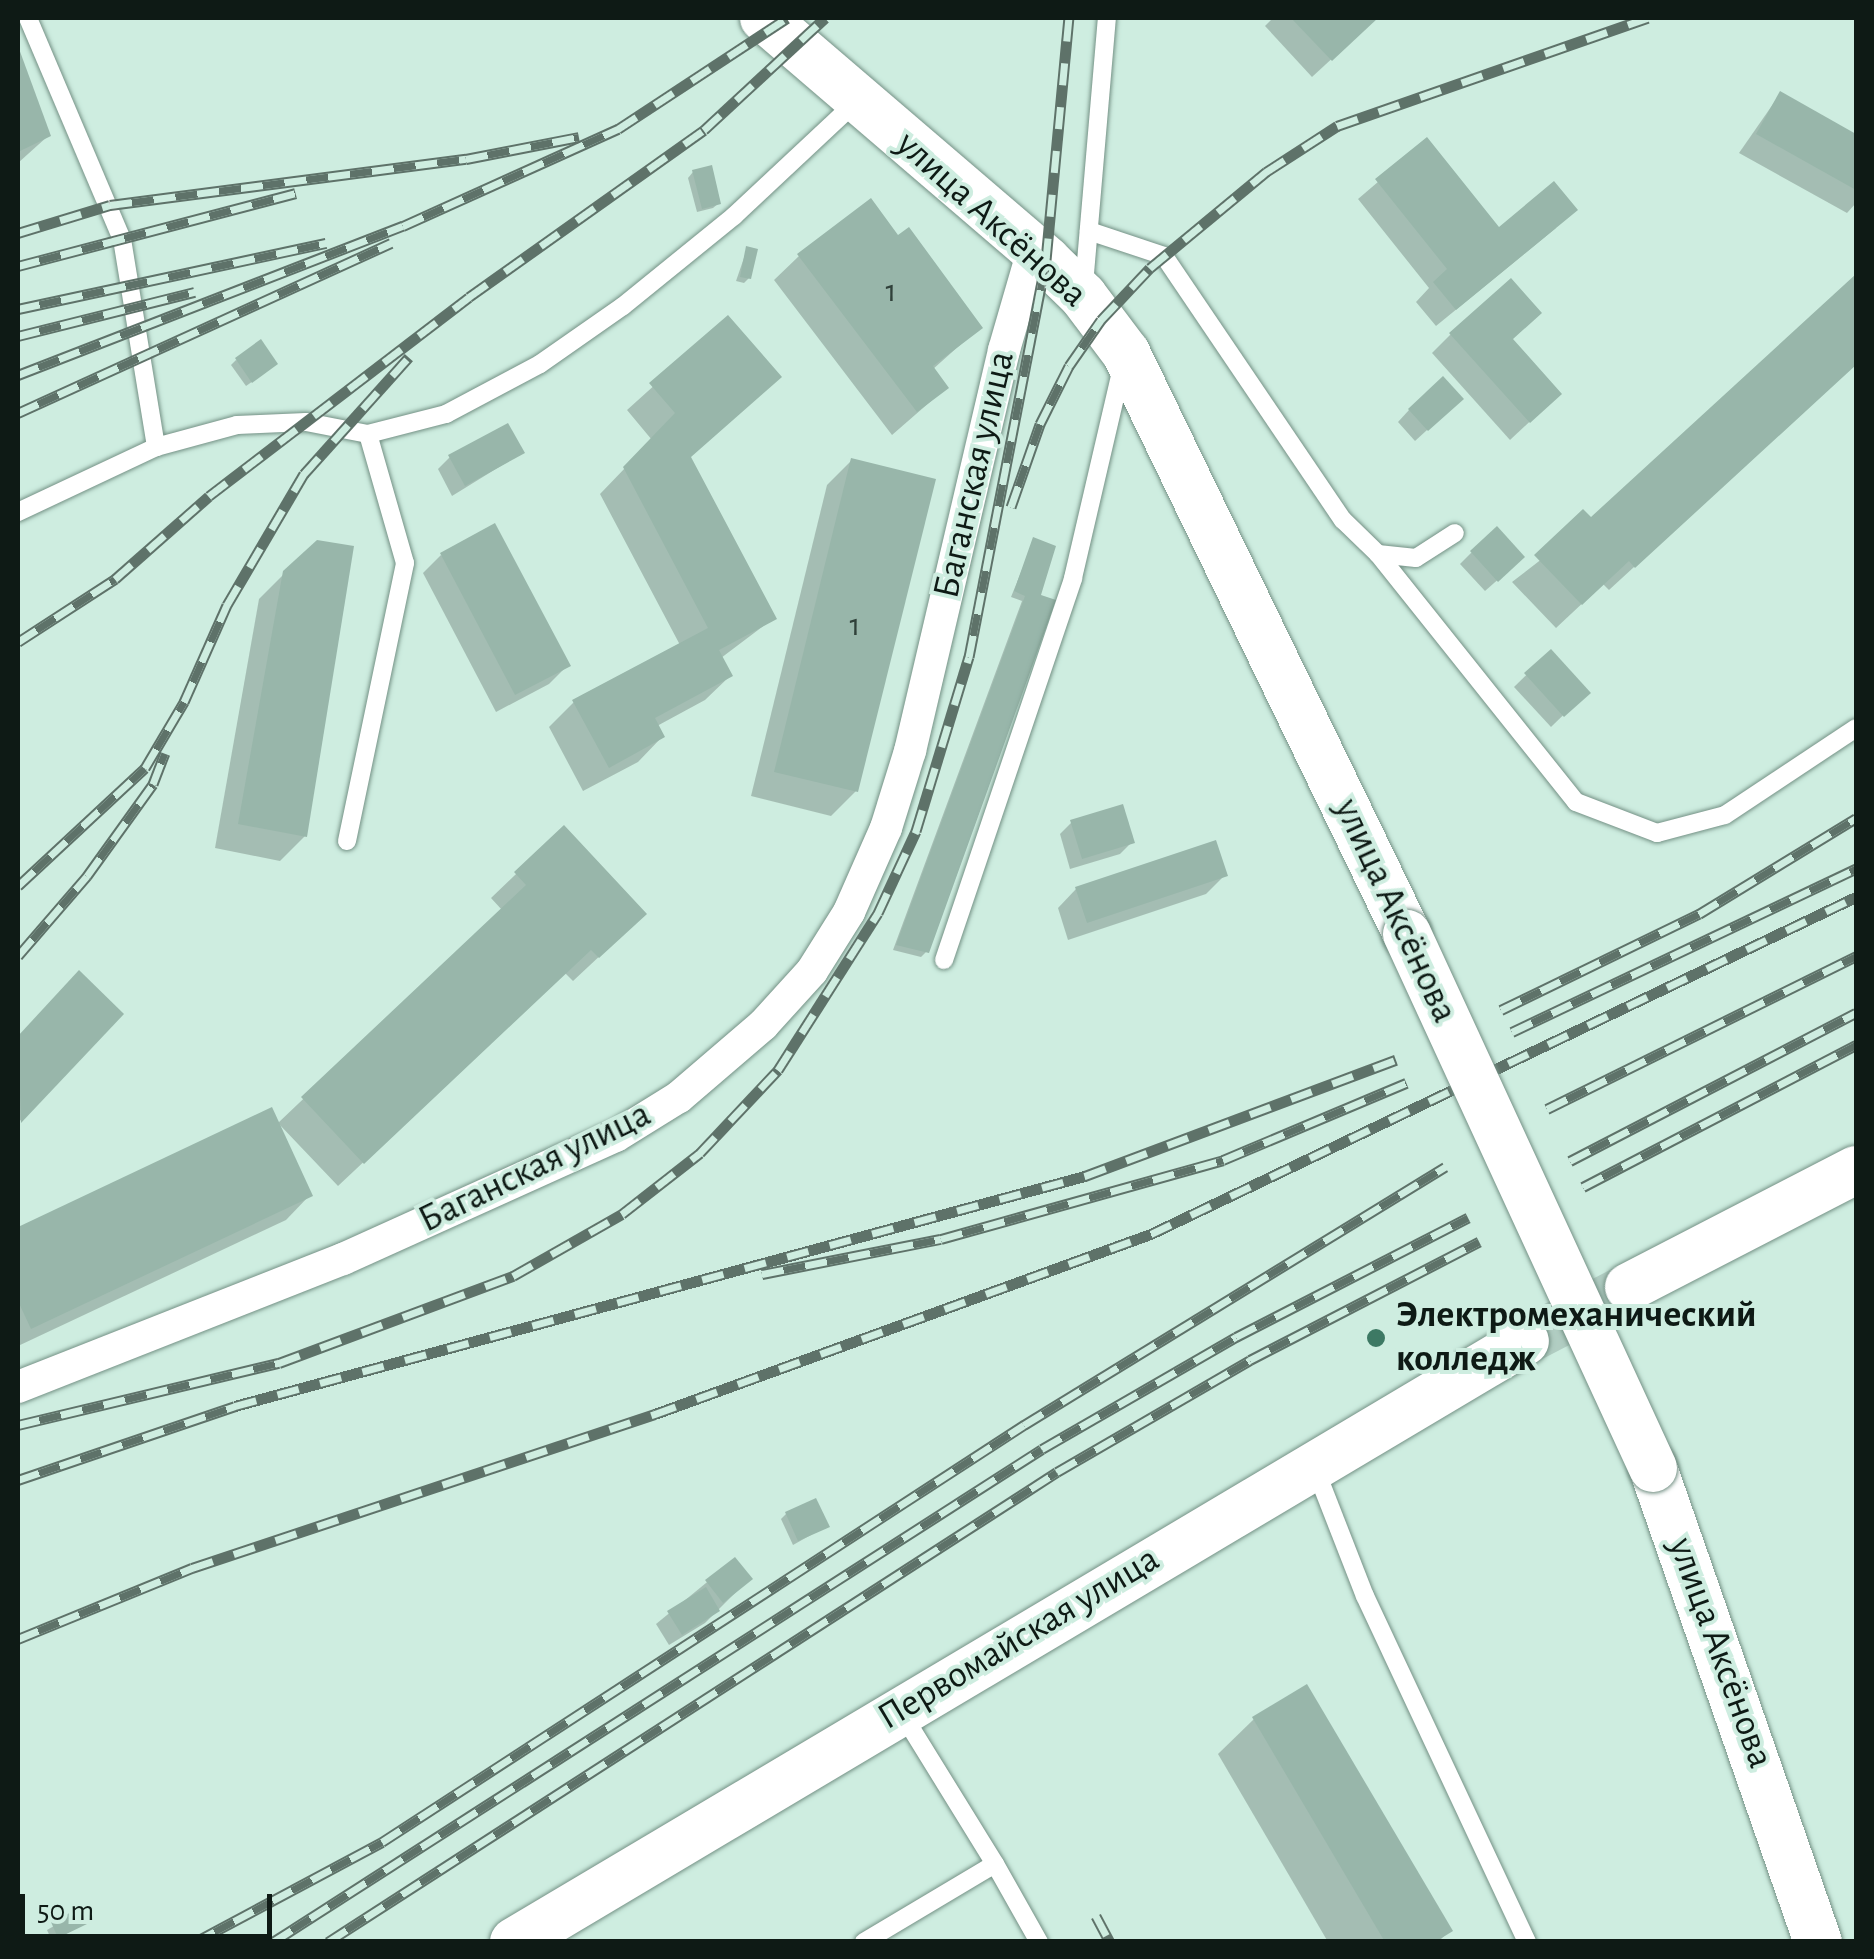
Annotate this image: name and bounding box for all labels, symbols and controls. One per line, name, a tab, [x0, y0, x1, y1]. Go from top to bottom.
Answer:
street label: улица Аксёнова	[886, 122, 1096, 318]
house number: 1	[885, 272, 897, 310]
street label: Баганская улица	[924, 347, 1026, 603]
house number: 1	[849, 606, 861, 644]
street label: улица Аксёнова	[1323, 792, 1467, 1030]
street label: Баганская улица	[412, 1092, 658, 1244]
place label: Электромеханический колледж	[1396, 1293, 1757, 1382]
marker: Электромеханический колледж	[1365, 1327, 1387, 1349]
street label: улица Аксёнова	[1657, 1532, 1783, 1774]
street label: Первомайская улица	[870, 1537, 1168, 1741]
scale bar	[25, 1874, 278, 1936]
text: 50 m	[37, 1896, 94, 1926]

